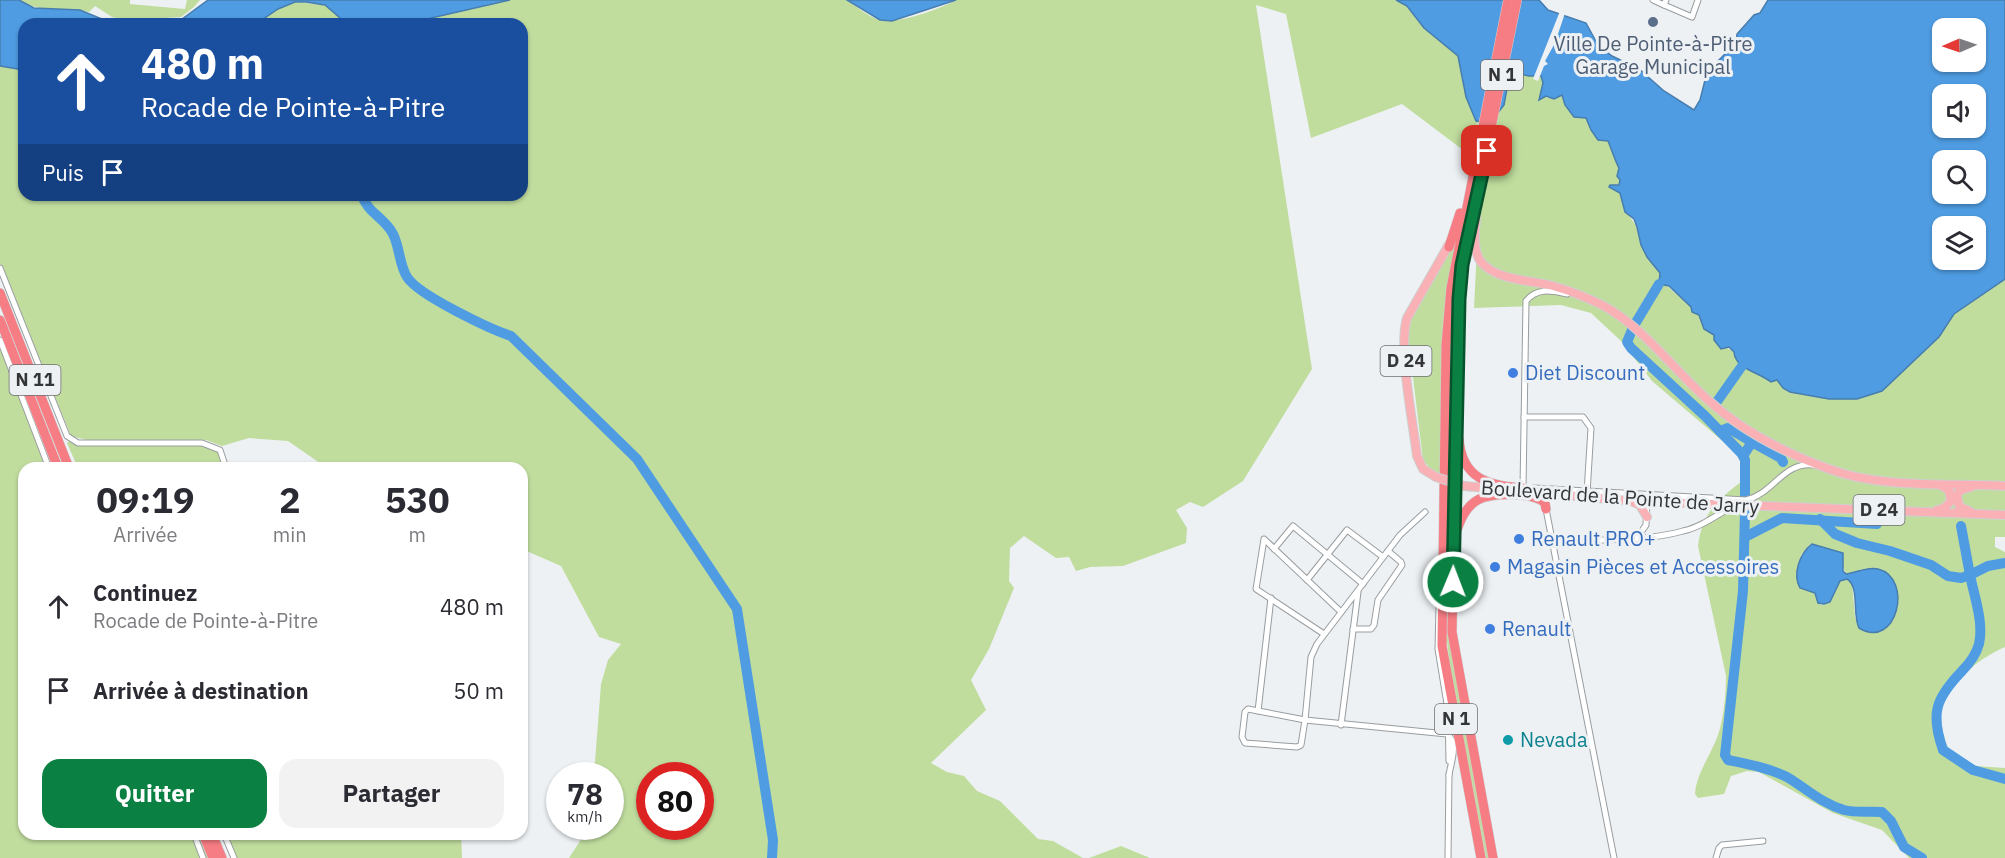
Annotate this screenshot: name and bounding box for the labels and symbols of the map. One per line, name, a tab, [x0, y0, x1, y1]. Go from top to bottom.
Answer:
marker: Ville De Pointe-à-Pitre Garage Municipal	[1646, 15, 1660, 29]
north arrow	[1932, 18, 1986, 72]
place label: Ville De Pointe-à-Pitre Garage Municipal	[1553, 30, 1753, 80]
road number: N 1	[1481, 60, 1523, 90]
pin	[1461, 125, 1512, 176]
road number: D 24	[1380, 346, 1432, 376]
place label: Diet Discount	[1525, 359, 1645, 386]
road number: N 11	[9, 365, 60, 395]
marker: Diet Discount	[1506, 366, 1520, 380]
street label: Boulevard de la Pointe de Jarry	[1480, 473, 1760, 520]
road number: D 24	[1854, 495, 1904, 525]
place label: Renault PRO+	[1531, 525, 1656, 552]
marker: Renault PRO+	[1512, 532, 1526, 546]
position arrow	[1421, 550, 1485, 614]
place label: Magasin Pièces et Accessoires	[1507, 553, 1779, 580]
marker: Magasin Pièces et Accessoires	[1488, 560, 1502, 574]
place label: Renault	[1502, 615, 1571, 642]
marker: Renault	[1483, 622, 1497, 636]
road number: N 1	[1435, 704, 1477, 734]
place label: Nevada	[1520, 726, 1588, 753]
marker: Nevada	[1501, 733, 1515, 747]
speed limit sign: 80	[636, 762, 714, 840]

